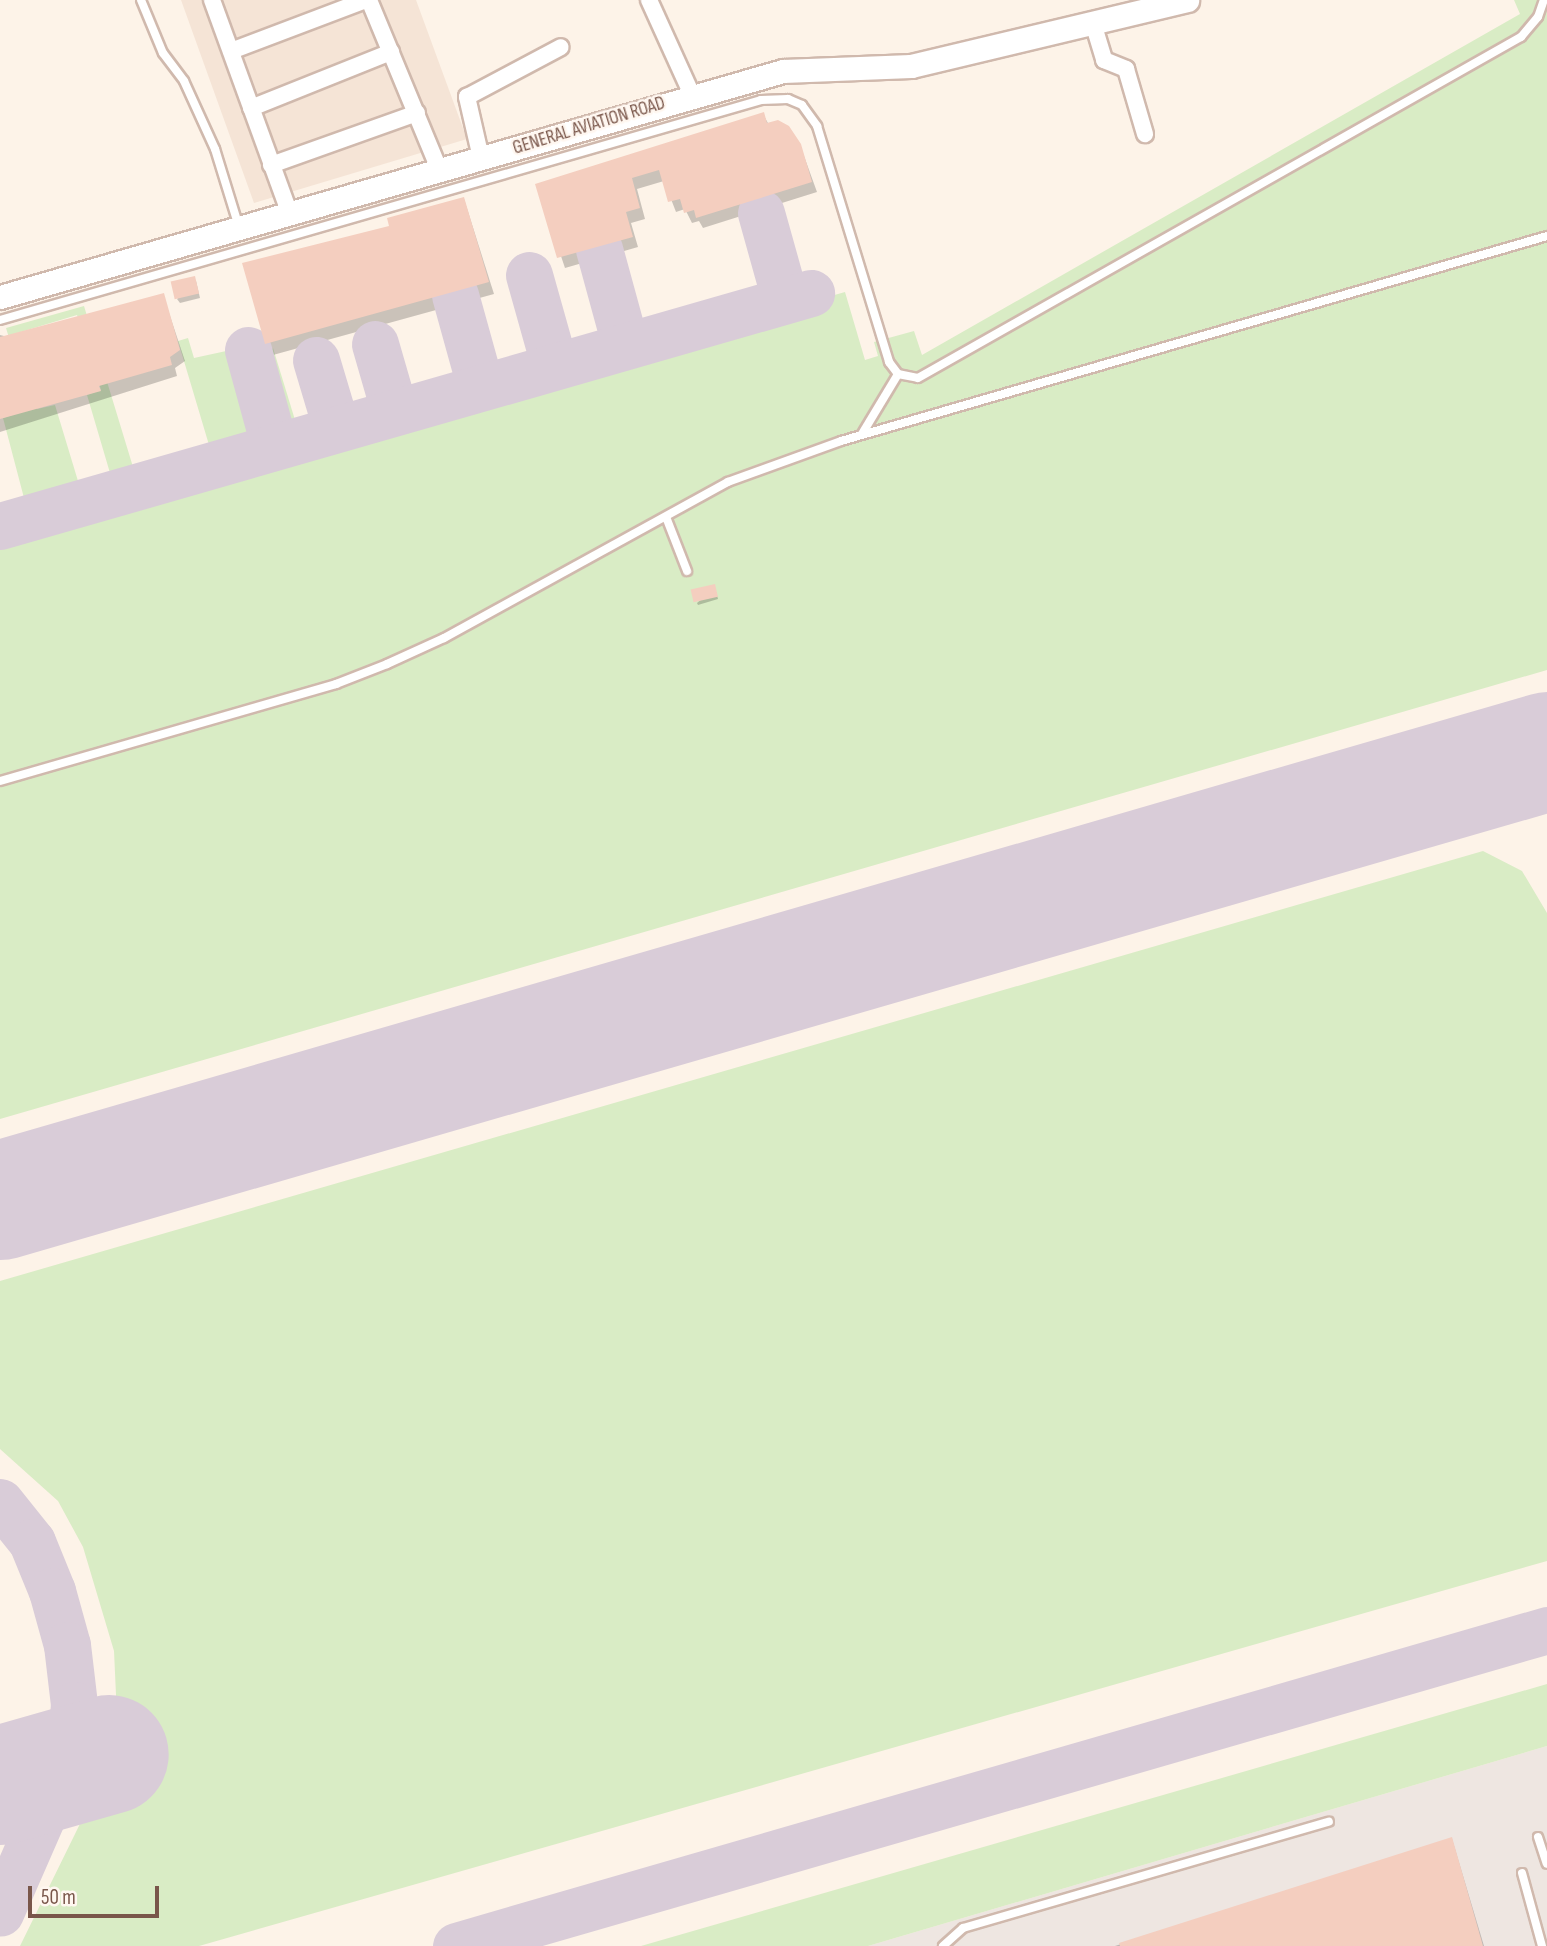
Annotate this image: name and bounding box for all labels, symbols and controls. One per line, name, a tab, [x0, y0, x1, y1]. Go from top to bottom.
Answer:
street label: GENERAL AVIATION ROAD	[510, 92, 668, 160]
scale bar	[32, 1872, 163, 1916]
text: 50 m	[41, 1885, 76, 1910]

